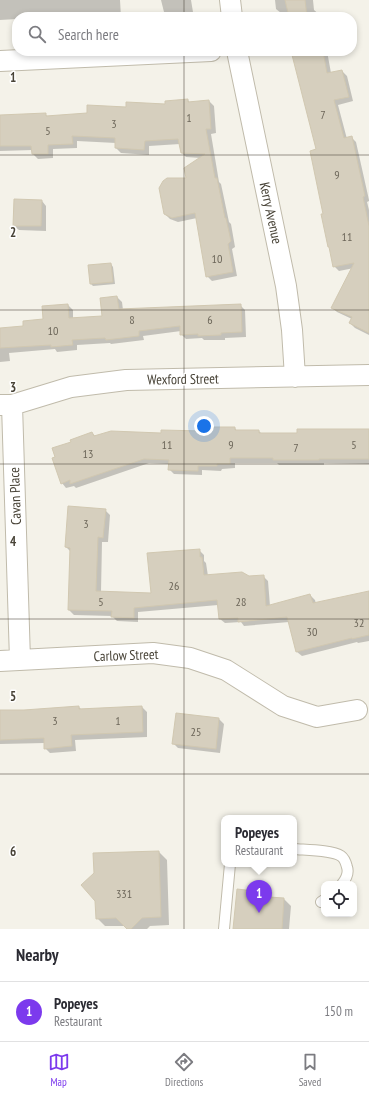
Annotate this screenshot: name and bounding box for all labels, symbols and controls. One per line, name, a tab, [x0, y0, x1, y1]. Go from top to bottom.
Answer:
search box	[12, 12, 357, 56]
icon: search	[26, 23, 48, 45]
text: Search here	[58, 25, 119, 44]
text: 1	[10, 69, 16, 86]
house number: 7	[320, 107, 326, 122]
house number: 1	[186, 110, 192, 125]
house number: 3	[111, 116, 117, 131]
house number: 5	[45, 123, 51, 138]
house number: 9	[334, 167, 340, 182]
street label: Kerry Avenue	[256, 180, 286, 246]
text: 2	[10, 224, 16, 241]
house number: 11	[342, 229, 352, 244]
house number: 10	[212, 251, 222, 266]
house number: 8	[129, 312, 135, 327]
house number: 6	[207, 312, 213, 327]
house number: 10	[48, 323, 58, 338]
street label: Wexford Street	[147, 369, 219, 389]
text: 3	[10, 379, 16, 396]
your location	[194, 416, 214, 436]
house number: 11	[162, 437, 172, 452]
house number: 9	[228, 437, 234, 452]
house number: 5	[351, 437, 357, 452]
house number: 7	[293, 440, 299, 455]
house number: 13	[83, 446, 93, 461]
street label: Cavan Place	[5, 467, 25, 525]
house number: 3	[83, 516, 89, 531]
text: 4	[10, 533, 17, 550]
house number: 26	[169, 578, 179, 593]
house number: 5	[98, 594, 104, 609]
house number: 28	[236, 594, 246, 609]
house number: 32	[354, 615, 364, 630]
house number: 30	[307, 624, 317, 639]
street label: Carlow Street	[93, 645, 159, 665]
text: 5	[10, 688, 16, 705]
house number: 3	[52, 713, 58, 728]
house number: 1	[115, 713, 121, 728]
house number: 25	[191, 724, 201, 739]
popup	[221, 815, 297, 867]
text: Popeyes	[235, 823, 279, 842]
text: Restaurant	[235, 842, 283, 859]
text: 6	[10, 843, 16, 860]
pin: 1	[246, 880, 272, 913]
map controls	[321, 881, 357, 917]
button: locate	[321, 881, 357, 917]
house number: 331	[116, 886, 132, 901]
text: Nearby	[16, 944, 59, 966]
text: Popeyes	[54, 994, 98, 1013]
text: 1	[26, 1003, 32, 1020]
text: 150 m	[324, 1003, 353, 1020]
text: Restaurant	[54, 1013, 102, 1030]
tab: Map	[48, 1051, 70, 1089]
tab: Directions	[165, 1051, 203, 1089]
tab: Saved	[299, 1051, 321, 1089]

